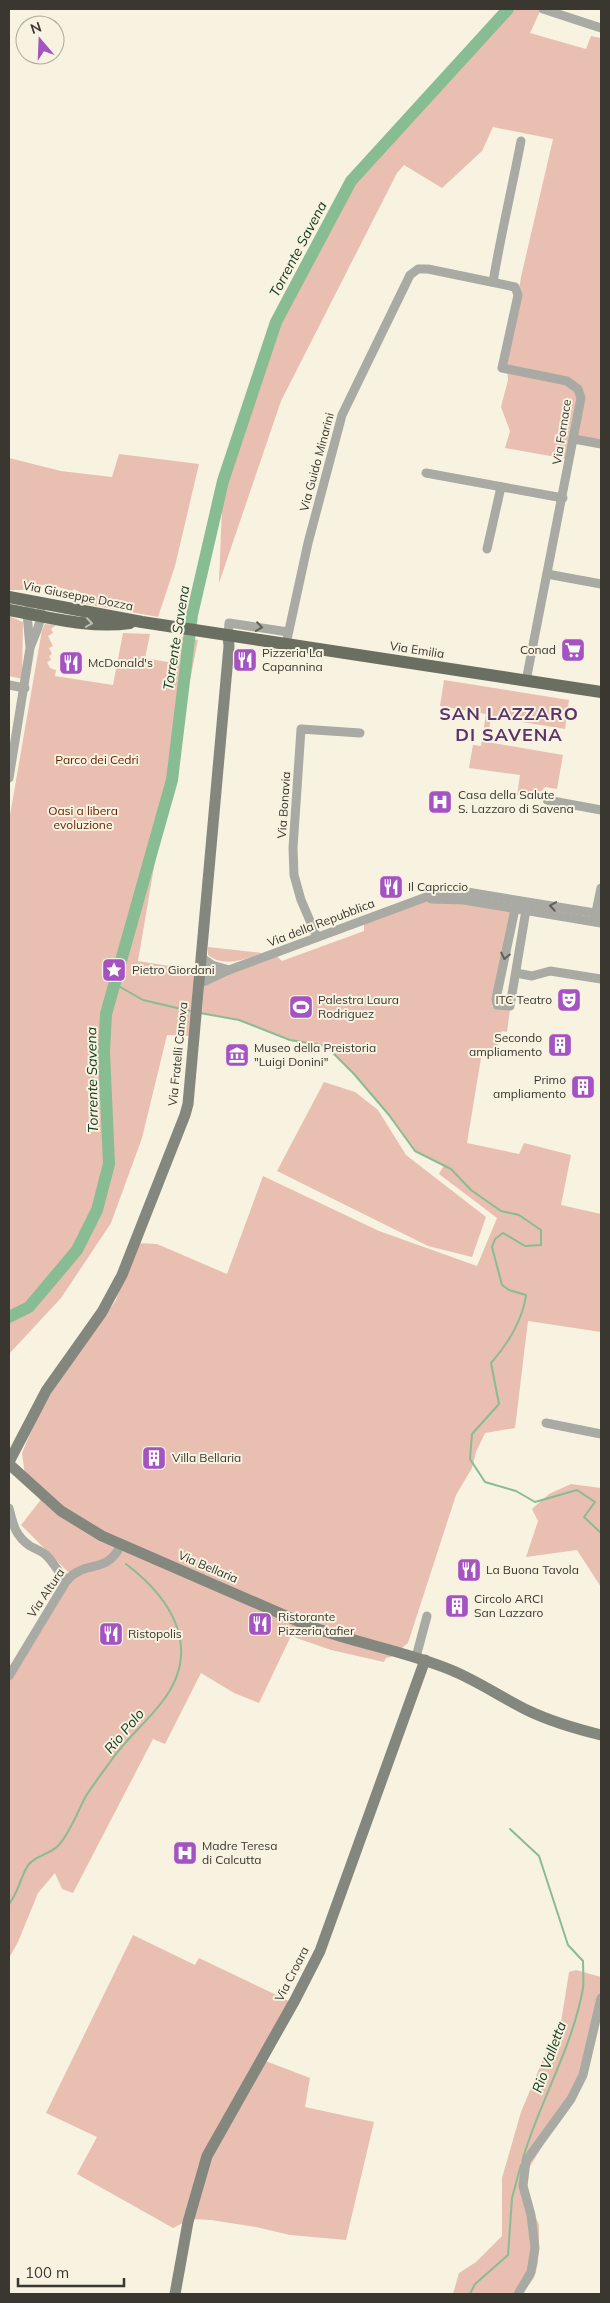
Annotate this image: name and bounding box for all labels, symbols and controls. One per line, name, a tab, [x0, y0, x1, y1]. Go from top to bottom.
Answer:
north arrow	[15, 15, 65, 65]
text: N	[28, 17, 44, 38]
water label: Torrente Savena	[265, 198, 331, 300]
street label: Via Fornace	[549, 398, 574, 466]
street label: Via Guido Minarini	[296, 411, 337, 513]
street label: Via Giuseppe Dozza	[22, 577, 134, 614]
water label: Torrente Savena	[159, 584, 193, 692]
one-way arrow	[85, 618, 94, 628]
one-way arrow	[254, 622, 263, 632]
supermarket icon: Conad	[560, 637, 586, 663]
street label: Via Emilia	[389, 638, 445, 661]
place label: Conad	[520, 642, 556, 657]
place label: Pizzeria La Capannina	[262, 645, 323, 674]
restaurant icon: Pizzeria La Capannina	[232, 647, 258, 673]
restaurant icon: McDonald's	[58, 650, 84, 676]
place label: McDonald's	[88, 655, 153, 670]
district label: SAN LAZZARO DI SAVENA	[439, 702, 579, 746]
park label: Parco dei Cedri	[55, 752, 139, 767]
street label: Via Bonavia	[274, 771, 293, 839]
place label: Casa della Salute S. Lazzaro di Savena	[458, 787, 574, 816]
hospital icon: Casa della Salute S. Lazzaro di Savena	[427, 789, 453, 815]
park label: Oasi a libera evoluzione	[48, 803, 118, 832]
restaurant icon: Il Capriccio	[378, 874, 404, 900]
place label: Il Capriccio	[408, 879, 468, 894]
street label: Via della Repubblica	[265, 895, 376, 950]
one-way arrow	[549, 901, 557, 912]
one-way arrow	[500, 952, 511, 961]
place icon: Pietro Giordani	[101, 957, 127, 983]
place label: Pietro Giordani	[132, 962, 215, 977]
theatre icon: ITC Teatro	[556, 987, 582, 1013]
place label: Palestra Laura Rodriguez	[318, 992, 399, 1021]
place label: ITC Teatro	[495, 992, 552, 1007]
sports icon: Palestra Laura Rodriguez	[288, 994, 314, 1020]
street label: Via Fratelli Canova	[165, 1001, 190, 1107]
water label: Torrente Savena	[82, 1027, 102, 1133]
place label: Secondo ampliamento	[469, 1030, 542, 1059]
building icon: Secondo ampliamento	[547, 1032, 573, 1058]
place label: Museo della Preistoria "Luigi Donini"	[254, 1040, 376, 1069]
museum icon: Museo della Preistoria "Luigi Donini"	[224, 1042, 250, 1068]
place label: Primo ampliamento	[493, 1072, 566, 1101]
building icon: Primo ampliamento	[570, 1074, 596, 1100]
building icon: Villa Bellaria	[141, 1445, 167, 1471]
place label: Villa Bellaria	[172, 1450, 241, 1465]
street label: Via Bellaria	[176, 1547, 240, 1586]
restaurant icon: La Buona Tavola	[456, 1557, 482, 1583]
place label: La Buona Tavola	[486, 1562, 579, 1577]
street label: Via Altura	[24, 1565, 67, 1620]
place label: Circolo ARCI San Lazzaro	[474, 1591, 543, 1620]
building icon: Circolo ARCI San Lazzaro	[444, 1593, 470, 1619]
place label: Ristorante Pizzeria tafier	[278, 1609, 355, 1638]
restaurant icon: Ristorante Pizzeria tafier	[247, 1611, 273, 1637]
restaurant icon: Ristopolis	[98, 1621, 124, 1647]
place label: Ristopolis	[128, 1626, 182, 1641]
water label: Rio Polo	[100, 1705, 148, 1757]
place label: Madre Teresa di Calcutta	[202, 1838, 277, 1867]
hospital icon: Madre Teresa di Calcutta	[172, 1840, 198, 1866]
street label: Via Croara	[271, 1944, 312, 2004]
water label: Rio Valletta	[528, 2019, 570, 2095]
scale bar	[18, 2256, 124, 2288]
text: 100 m	[25, 2263, 69, 2282]

